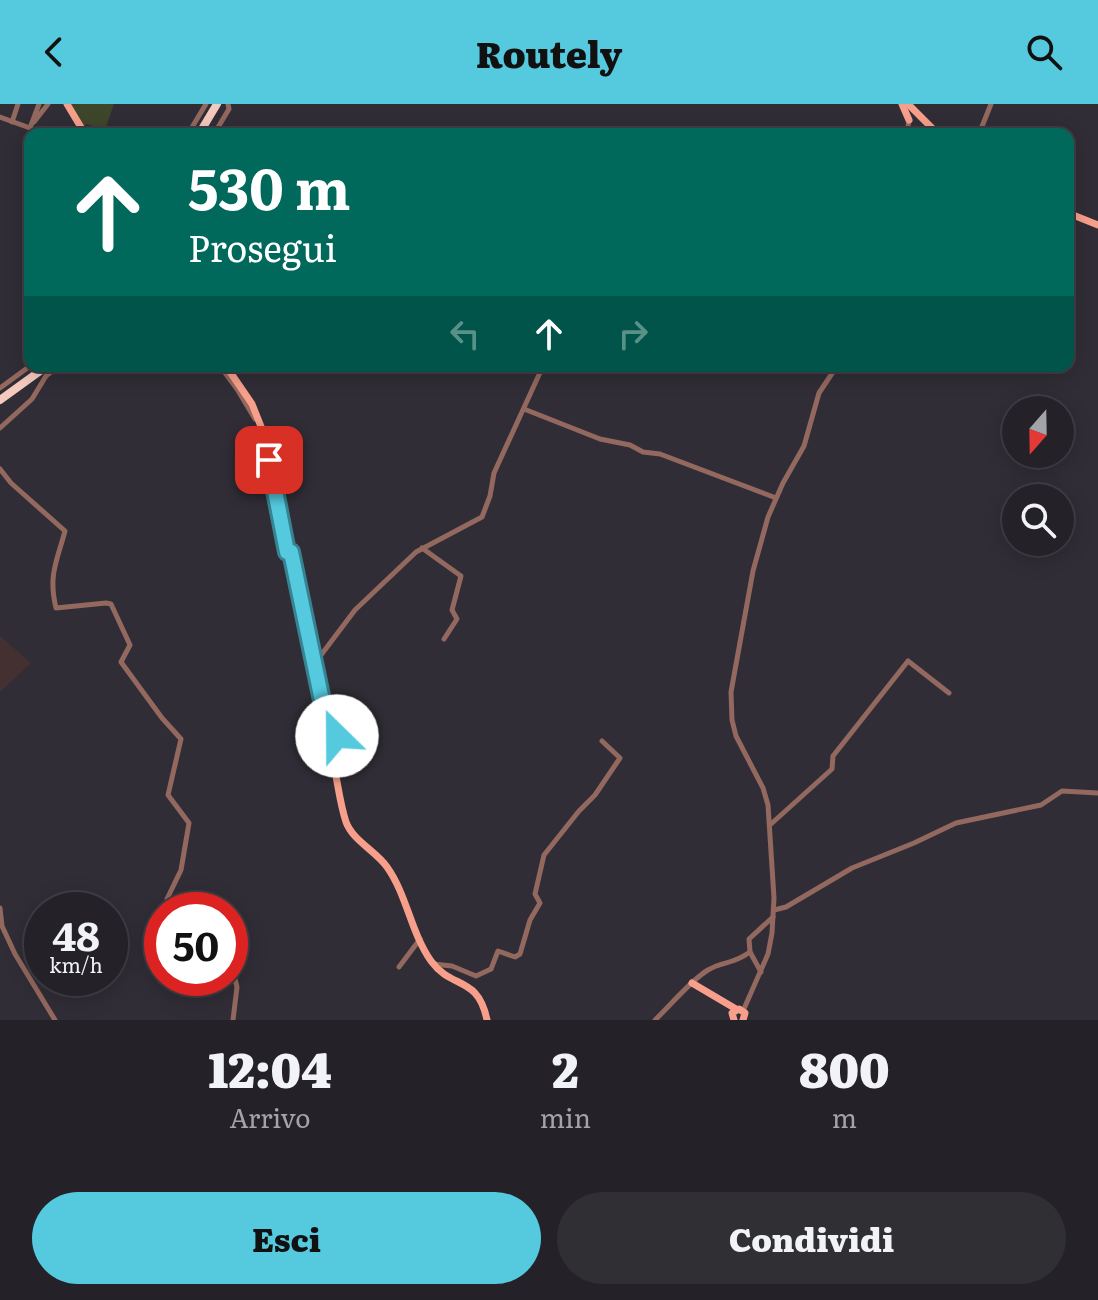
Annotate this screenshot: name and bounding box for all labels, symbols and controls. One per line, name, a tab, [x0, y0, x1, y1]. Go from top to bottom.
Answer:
text: Routely	[476, 26, 622, 79]
icon: back	[32, 30, 76, 74]
icon: search	[1022, 30, 1066, 74]
text: 530 m	[188, 144, 351, 227]
icon: ahead	[56, 160, 160, 264]
text: Prosegui	[188, 220, 337, 273]
icon: left	[443, 312, 487, 356]
icon: ahead	[527, 312, 571, 356]
icon: right	[611, 312, 655, 356]
north arrow	[1002, 396, 1074, 468]
map controls	[1002, 396, 1074, 556]
pin	[235, 426, 303, 494]
icon: arrive	[247, 438, 291, 482]
button: search	[1002, 484, 1074, 556]
position arrow	[295, 694, 379, 778]
speed limit sign: 50	[144, 892, 248, 996]
text: 48	[52, 904, 100, 963]
text: km/h	[49, 949, 103, 979]
text: 12:04	[208, 1032, 332, 1103]
text: 2	[552, 1032, 579, 1103]
text: 800	[799, 1032, 890, 1103]
text: Arrivo	[229, 1097, 310, 1136]
text: min	[540, 1097, 591, 1136]
text: m	[832, 1097, 857, 1136]
button: Esci	[32, 1192, 541, 1284]
button: Condividi	[557, 1192, 1066, 1284]

